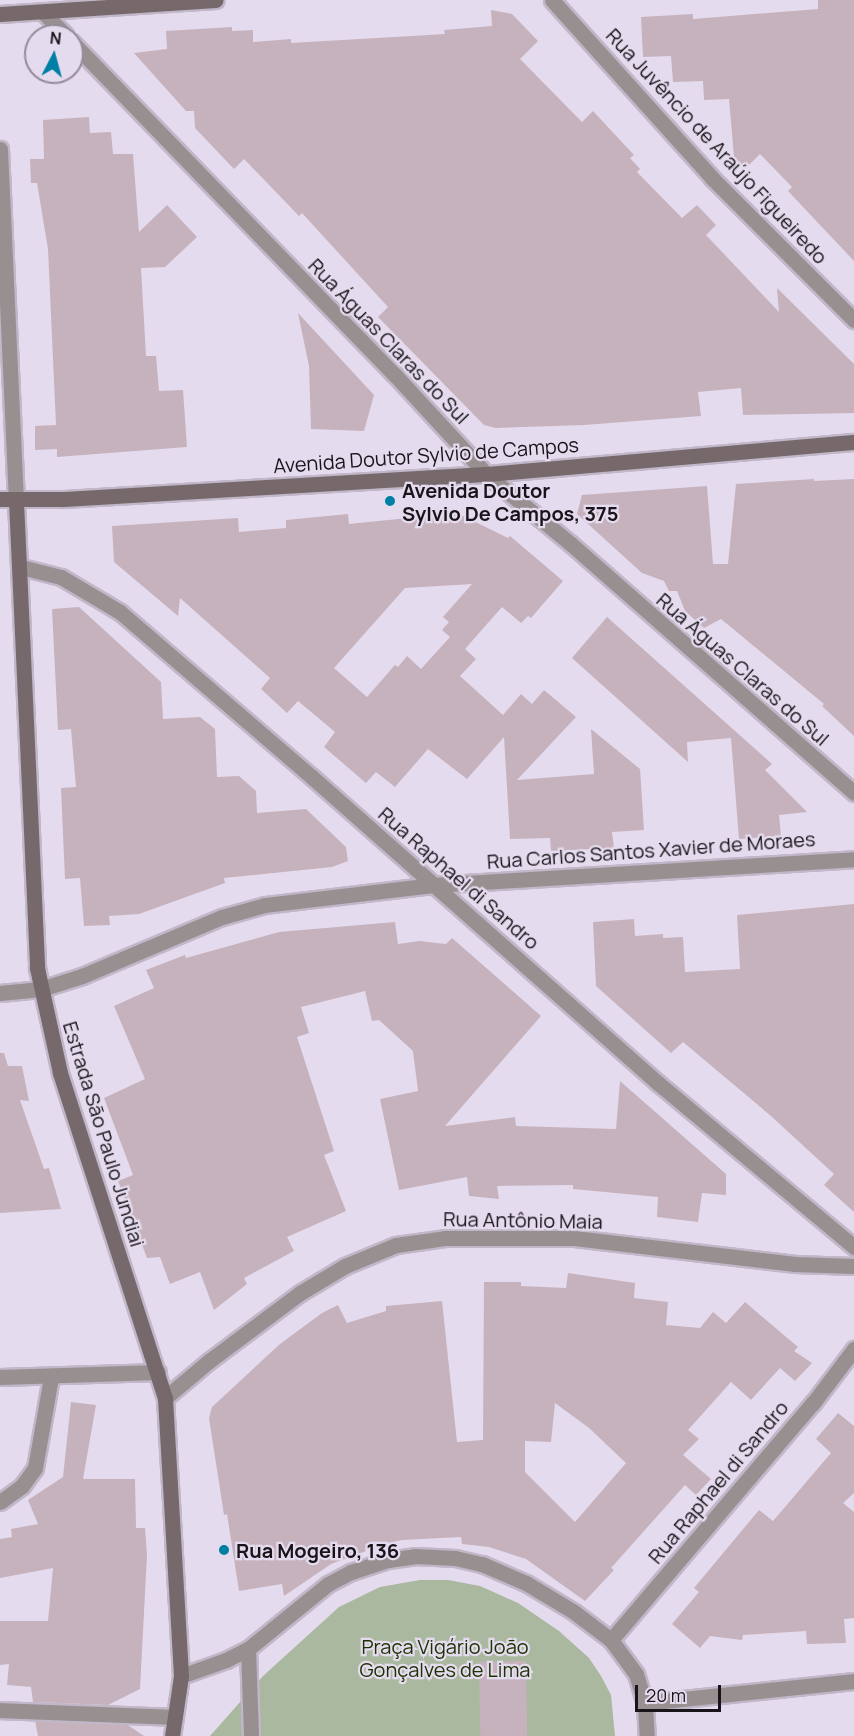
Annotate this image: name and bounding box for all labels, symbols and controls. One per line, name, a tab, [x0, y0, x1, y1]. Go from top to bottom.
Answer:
street label: Rua Juvêncio de Araújo Figueiredo	[601, 23, 833, 269]
north arrow	[24, 24, 84, 84]
text: N	[49, 27, 63, 50]
street label: Rua Águas Claras do Sul	[304, 253, 474, 429]
street label: Avenida Doutor Sylvio de Campos	[272, 432, 580, 478]
place label: Avenida Doutor Sylvio De Campos, 375	[402, 478, 618, 525]
marker: Avenida Doutor Sylvio De Campos, 375	[383, 494, 397, 508]
street label: Rua Águas Claras do Sul	[652, 588, 834, 750]
street label: Rua Raphael di Sandro	[374, 802, 544, 954]
street label: Rua Carlos Santos Xavier de Moraes	[486, 827, 816, 873]
street label: Estrada São Paulo Jundiai	[58, 1018, 150, 1250]
street label: Rua Antônio Maia	[443, 1207, 603, 1233]
street label: Rua Raphael di Sandro	[643, 1396, 793, 1568]
place label: Rua Mogeiro, 136	[236, 1538, 399, 1562]
marker: Rua Mogeiro, 136	[217, 1543, 231, 1557]
park label: Praça Vigário João Gonçalves de Lima	[360, 1635, 530, 1682]
scale bar	[638, 1673, 724, 1711]
text: 20 m	[646, 1683, 686, 1707]

